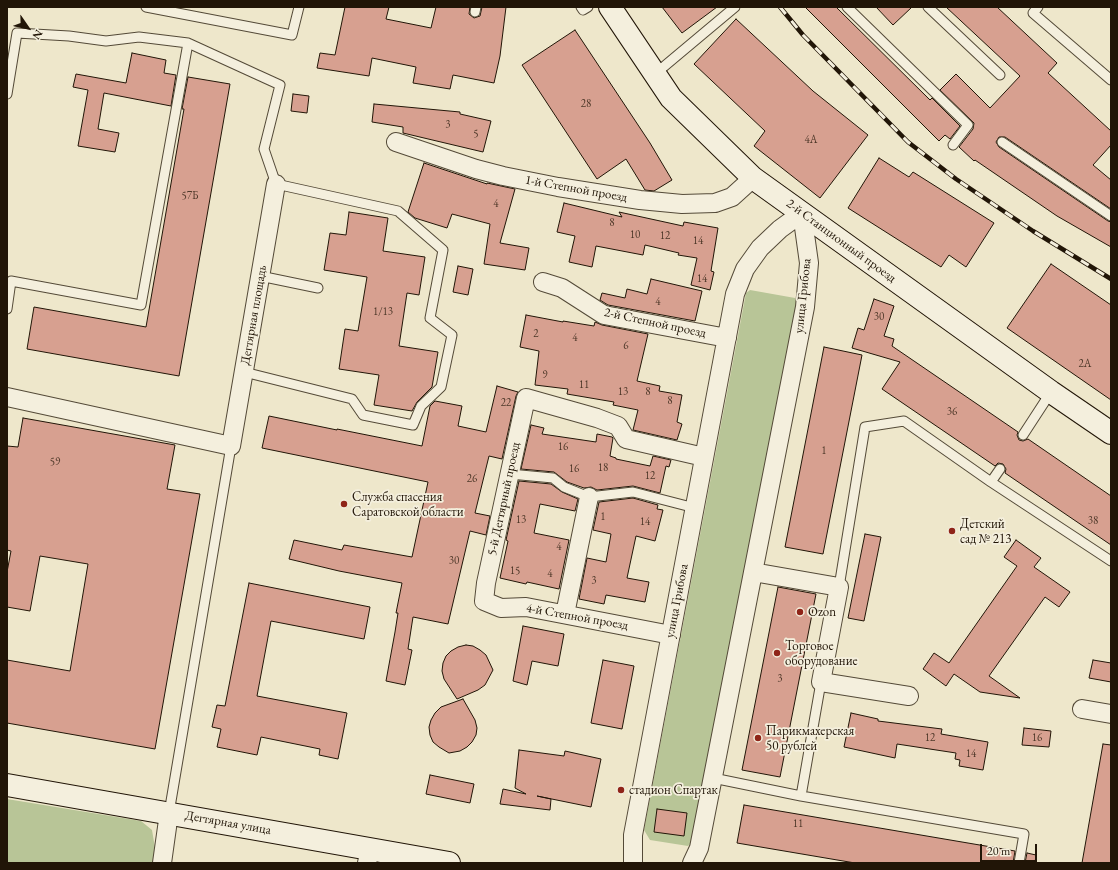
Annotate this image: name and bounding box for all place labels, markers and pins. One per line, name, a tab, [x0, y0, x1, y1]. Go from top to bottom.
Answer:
place label: Служба спасения Саратовской области	[352, 489, 464, 520]
marker: Служба спасения Саратовской области	[339, 499, 349, 509]
place label: Детский сад № 213	[960, 516, 1011, 547]
marker: Детский сад № 213	[947, 526, 957, 536]
place label: Ozon	[808, 604, 836, 620]
marker: Ozon	[795, 607, 805, 617]
place label: Торговое оборудование	[785, 638, 858, 669]
marker: Торговое оборудование	[772, 648, 782, 658]
place label: Парикмахерская 50 рублей	[766, 723, 854, 754]
marker: Парикмахерская 50 рублей	[753, 733, 763, 743]
place label: стадион Спартак	[629, 782, 718, 798]
marker: стадион Спартак	[616, 785, 626, 795]

